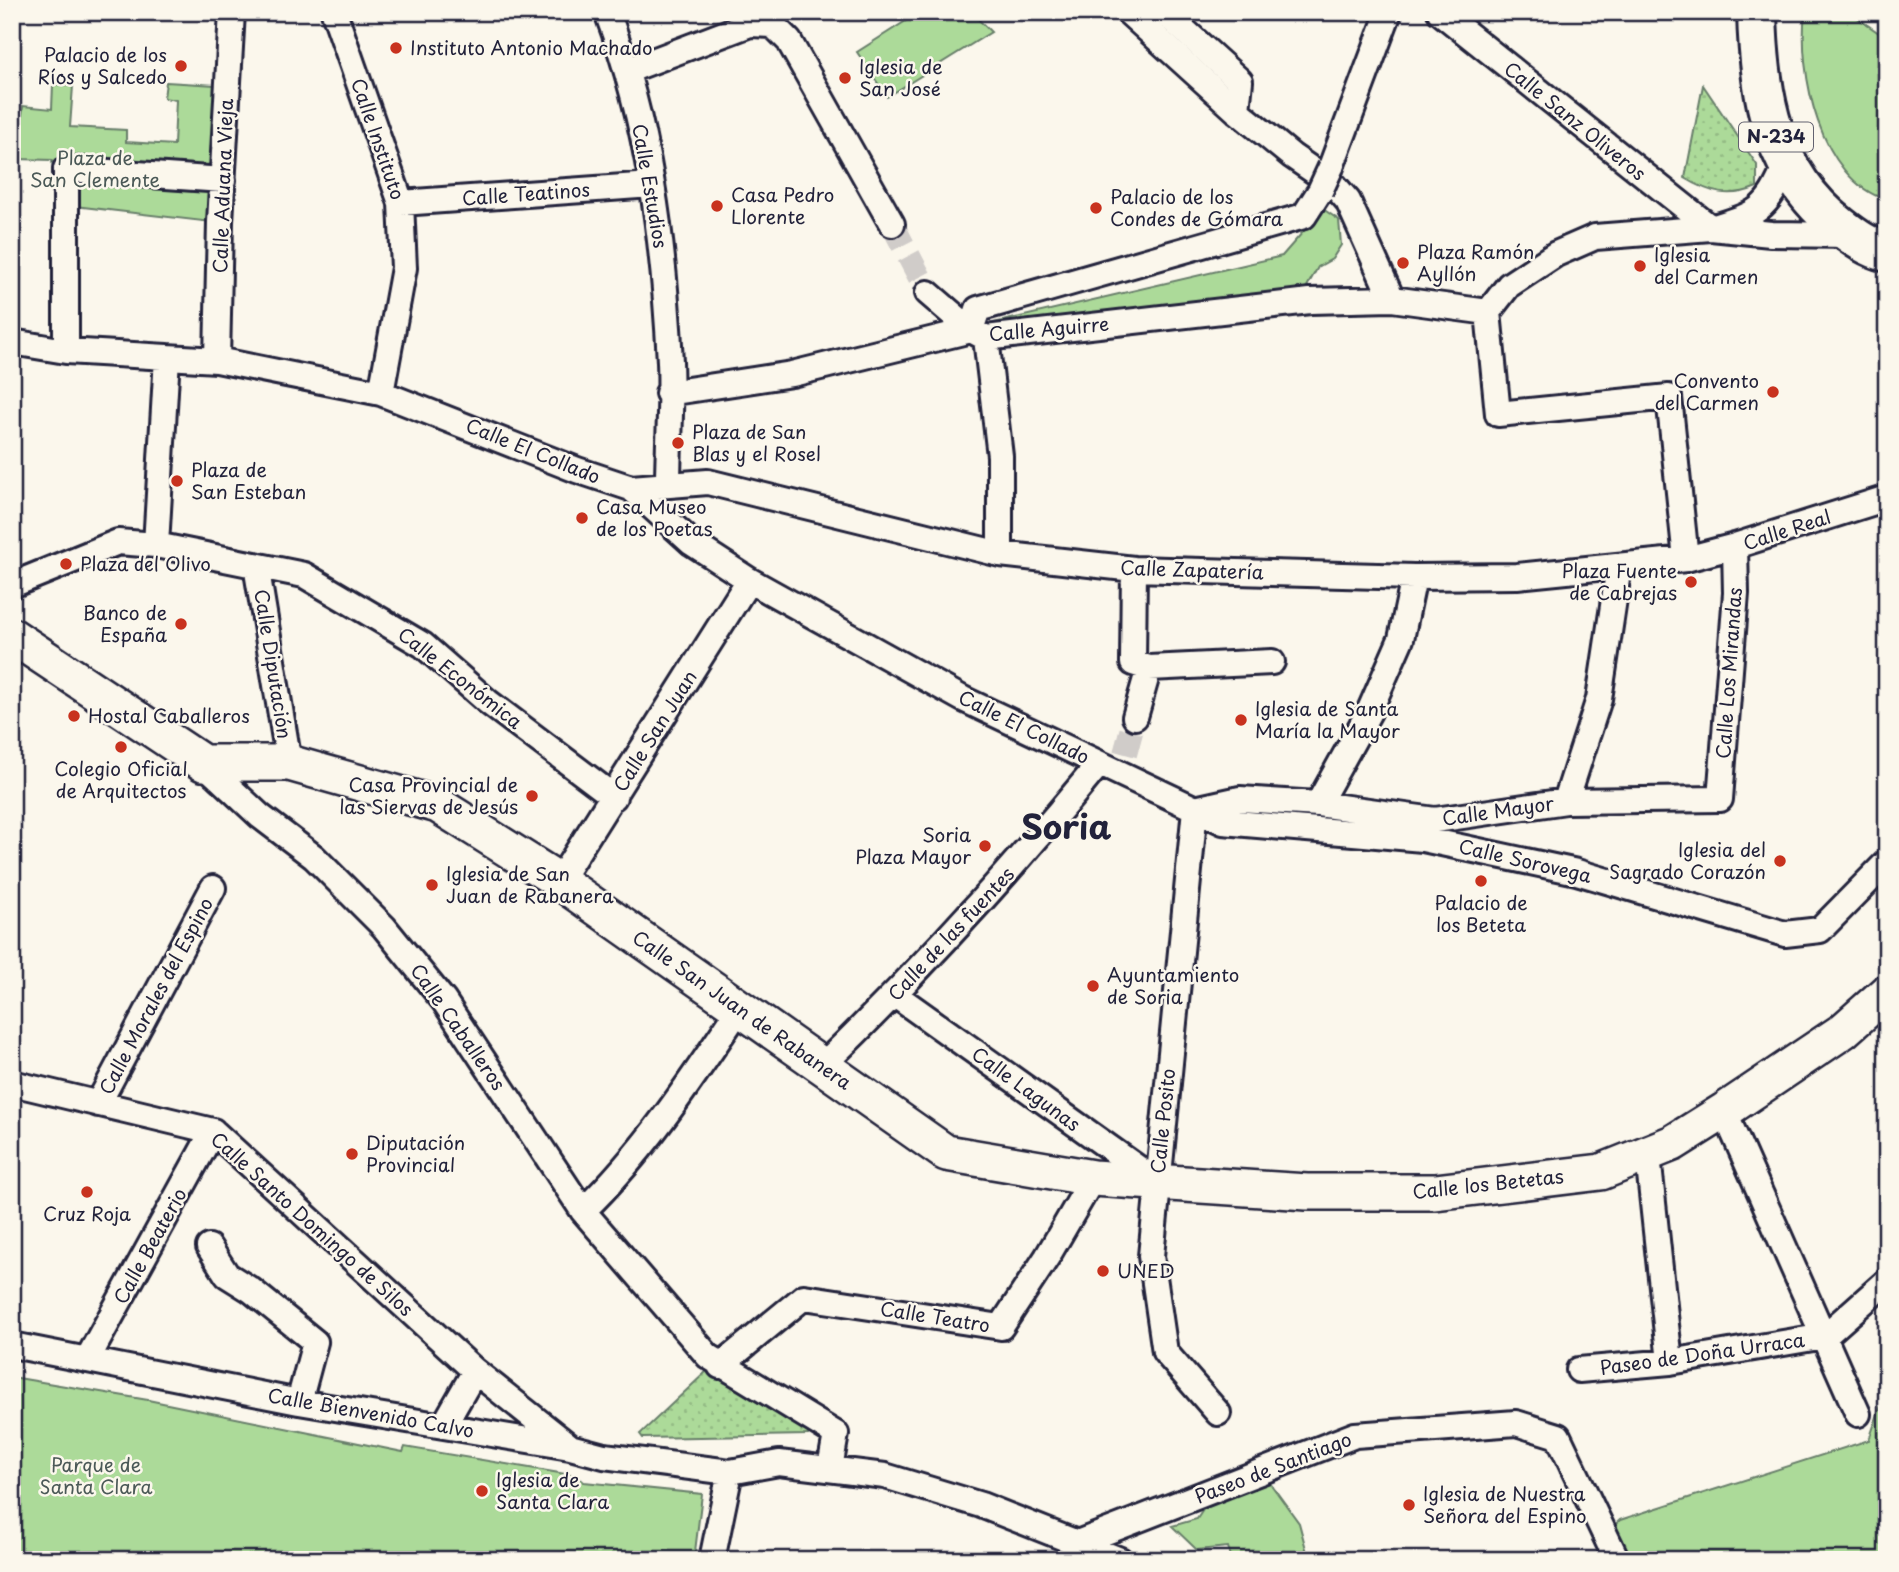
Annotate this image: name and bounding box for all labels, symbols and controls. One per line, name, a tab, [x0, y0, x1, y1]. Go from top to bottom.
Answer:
place label: Instituto Antonio Machado	[410, 33, 653, 61]
place label: Palacio de los Ríos y Salcedo	[38, 40, 167, 90]
marker: Instituto Antonio Machado	[388, 40, 404, 56]
place label: Iglesia de San José	[859, 52, 943, 102]
street label: Calle Sanz Oliveros	[1499, 54, 1653, 186]
marker: Palacio de los Ríos y Salcedo	[173, 58, 189, 74]
marker: Iglesia de San José	[837, 70, 853, 86]
street label: Calle Instituto	[345, 74, 413, 203]
street label: Calle Aduana Vieja	[205, 98, 239, 274]
street label: Calle Estudios	[626, 121, 676, 250]
road number: N-234	[1739, 122, 1813, 152]
park label: Plaza de San Clemente	[30, 143, 160, 193]
street label: Calle Teatinos	[461, 175, 591, 211]
place label: Casa Pedro Llorente	[731, 180, 834, 230]
place label: Palacio de los Condes de Gómara	[1110, 182, 1284, 232]
marker: Casa Pedro Llorente	[709, 198, 725, 214]
marker: Palacio de los Condes de Gómara	[1088, 200, 1104, 216]
place label: Plaza Ramón Ayllón	[1417, 237, 1534, 287]
place label: Iglesia del Carmen	[1654, 240, 1758, 290]
marker: Plaza Ramón Ayllón	[1395, 255, 1411, 271]
marker: Iglesia del Carmen	[1632, 258, 1648, 274]
street label: Calle Aguirre	[988, 309, 1110, 347]
place label: Convento del Carmen	[1655, 366, 1759, 416]
marker: Convento del Carmen	[1765, 384, 1781, 400]
street label: Calle El Collado	[462, 410, 605, 490]
place label: Plaza de San Blas y el Rosel	[692, 417, 821, 467]
marker: Plaza de San Blas y el Rosel	[670, 435, 686, 451]
place label: Plaza de San Esteban	[191, 455, 306, 505]
marker: Plaza de San Esteban	[169, 473, 185, 489]
place label: Casa Museo de los Poetas	[596, 492, 713, 542]
street label: Calle Real	[1739, 502, 1834, 556]
marker: Casa Museo de los Poetas	[574, 510, 590, 526]
place label: Plaza del Olivo	[80, 549, 211, 577]
street label: Calle Zapatería	[1120, 553, 1264, 585]
marker: Plaza del Olivo	[58, 556, 74, 572]
place label: Plaza Fuente de Cabrejas	[1562, 556, 1677, 606]
marker: Plaza Fuente de Cabrejas	[1683, 574, 1699, 590]
street label: Calle Los Mirandas	[1708, 586, 1748, 760]
street label: Calle Diputación	[248, 587, 300, 741]
place label: Banco de España	[83, 598, 167, 648]
marker: Banco de España	[173, 616, 189, 632]
street label: Calle Económica	[392, 620, 529, 735]
street label: Calle San Juan	[605, 664, 703, 797]
street label: Calle El Collado	[954, 682, 1095, 770]
place label: Iglesia de Santa María la Mayor	[1255, 694, 1400, 744]
place label: Hostal Caballeros	[88, 701, 250, 729]
marker: Hostal Caballeros	[66, 708, 82, 724]
marker: Iglesia de Santa María la Mayor	[1233, 712, 1249, 728]
marker: Colegio Oficial de Arquitectos	[113, 739, 129, 755]
place label: Colegio Oficial de Arquitectos	[54, 754, 188, 804]
place label: Casa Provincial de las Siervas de Jesús	[339, 770, 518, 820]
marker: Casa Provincial de las Siervas de Jesús	[524, 788, 540, 804]
street label: Calle Mayor	[1440, 788, 1556, 832]
district label: Soria	[1021, 800, 1111, 850]
place label: Soria Plaza Mayor	[855, 820, 971, 870]
street label: Calle Sorovega	[1456, 831, 1595, 889]
place label: Iglesia del Sagrado Corazón	[1609, 835, 1766, 885]
marker: Soria Plaza Mayor	[977, 838, 993, 854]
marker: Iglesia del Sagrado Corazón	[1772, 853, 1788, 869]
place label: Iglesia de San Juan de Rabanera	[446, 859, 614, 909]
street label: Calle de las fuentes	[881, 860, 1020, 1007]
marker: Palacio de los Beteta	[1473, 873, 1489, 889]
marker: Iglesia de San Juan de Rabanera	[424, 877, 440, 893]
place label: Palacio de los Beteta	[1434, 888, 1528, 938]
street label: Calle Morales del Espino	[91, 892, 219, 1099]
street label: Calle San Juan de Rabanera	[627, 923, 858, 1096]
street label: Calle Caballeros	[405, 957, 513, 1096]
place label: Ayuntamiento de Soria	[1107, 960, 1239, 1010]
marker: Ayuntamiento de Soria	[1085, 978, 1101, 994]
street label: Calle Lagunas	[967, 1039, 1087, 1137]
street label: Calle Posito	[1143, 1067, 1181, 1175]
street label: Calle Santo Domingo de Silos	[205, 1125, 420, 1322]
place label: Diputación Provincial	[366, 1128, 465, 1178]
marker: Diputación Provincial	[344, 1146, 360, 1162]
street label: Calle los Betetas	[1411, 1161, 1565, 1205]
street label: Calle Beaterio	[106, 1182, 193, 1309]
marker: Cruz Roja	[79, 1184, 95, 1200]
place label: Cruz Roja	[43, 1199, 131, 1227]
place label: UNED	[1117, 1256, 1175, 1284]
marker: UNED	[1095, 1263, 1111, 1279]
street label: Calle Teatro	[878, 1294, 992, 1339]
street label: Paseo de Doña Urraca	[1598, 1325, 1806, 1381]
street label: Calle Bienvenido Calvo	[266, 1380, 477, 1444]
street label: Paseo de Santiago	[1190, 1424, 1355, 1510]
park label: Parque de Santa Clara	[39, 1450, 153, 1500]
place label: Iglesia de Santa Clara	[496, 1465, 609, 1515]
place label: Iglesia de Nuestra Señora del Espino	[1423, 1479, 1587, 1529]
marker: Iglesia de Santa Clara	[474, 1483, 490, 1499]
marker: Iglesia de Nuestra Señora del Espino	[1401, 1497, 1417, 1513]

